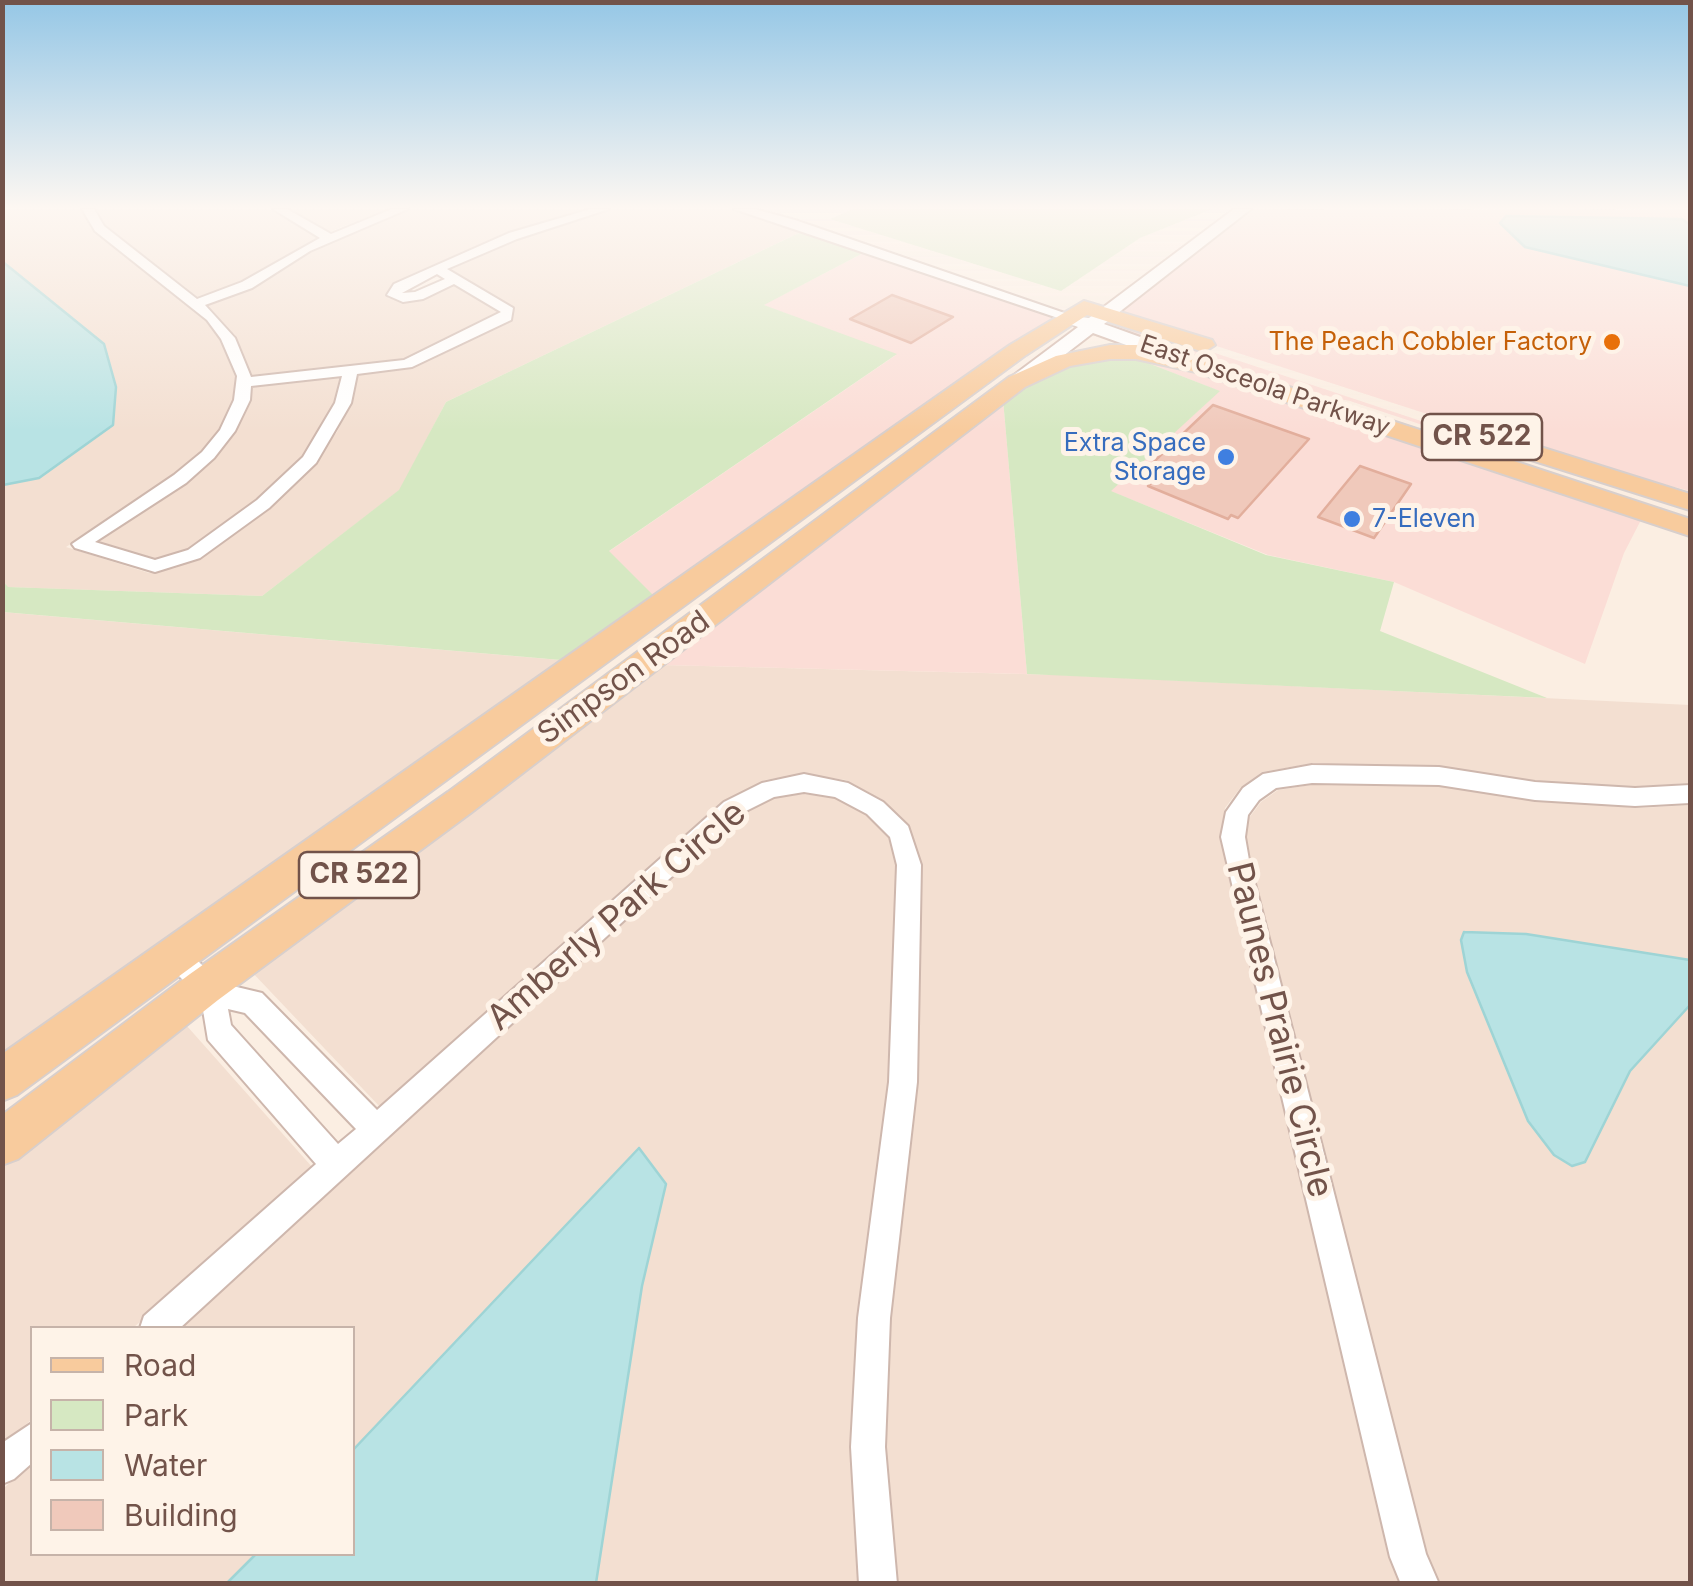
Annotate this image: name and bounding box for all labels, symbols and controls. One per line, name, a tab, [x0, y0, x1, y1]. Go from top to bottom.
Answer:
place label: The Peach Cobbler Factory	[1269, 327, 1592, 357]
street label: East Osceola Parkway	[1136, 329, 1394, 443]
marker: The Peach Cobbler Factory	[1601, 331, 1623, 353]
road number: CR 522	[1422, 414, 1542, 460]
place label: Extra Space Storage	[1064, 428, 1206, 487]
marker: Extra Space Storage	[1215, 446, 1237, 468]
place label: 7-Eleven	[1372, 504, 1476, 534]
marker: 7-Eleven	[1341, 508, 1363, 530]
street label: Simpson Road	[531, 604, 717, 752]
street label: Amberly Park Circle	[479, 792, 755, 1040]
road number: CR 522	[299, 852, 419, 898]
street label: Paunes Prairie Circle	[1217, 858, 1341, 1202]
legend	[30, 1326, 355, 1556]
text: Road	[124, 1347, 196, 1383]
text: Park	[124, 1397, 188, 1433]
text: Water	[124, 1447, 207, 1483]
text: Building	[124, 1497, 238, 1533]

